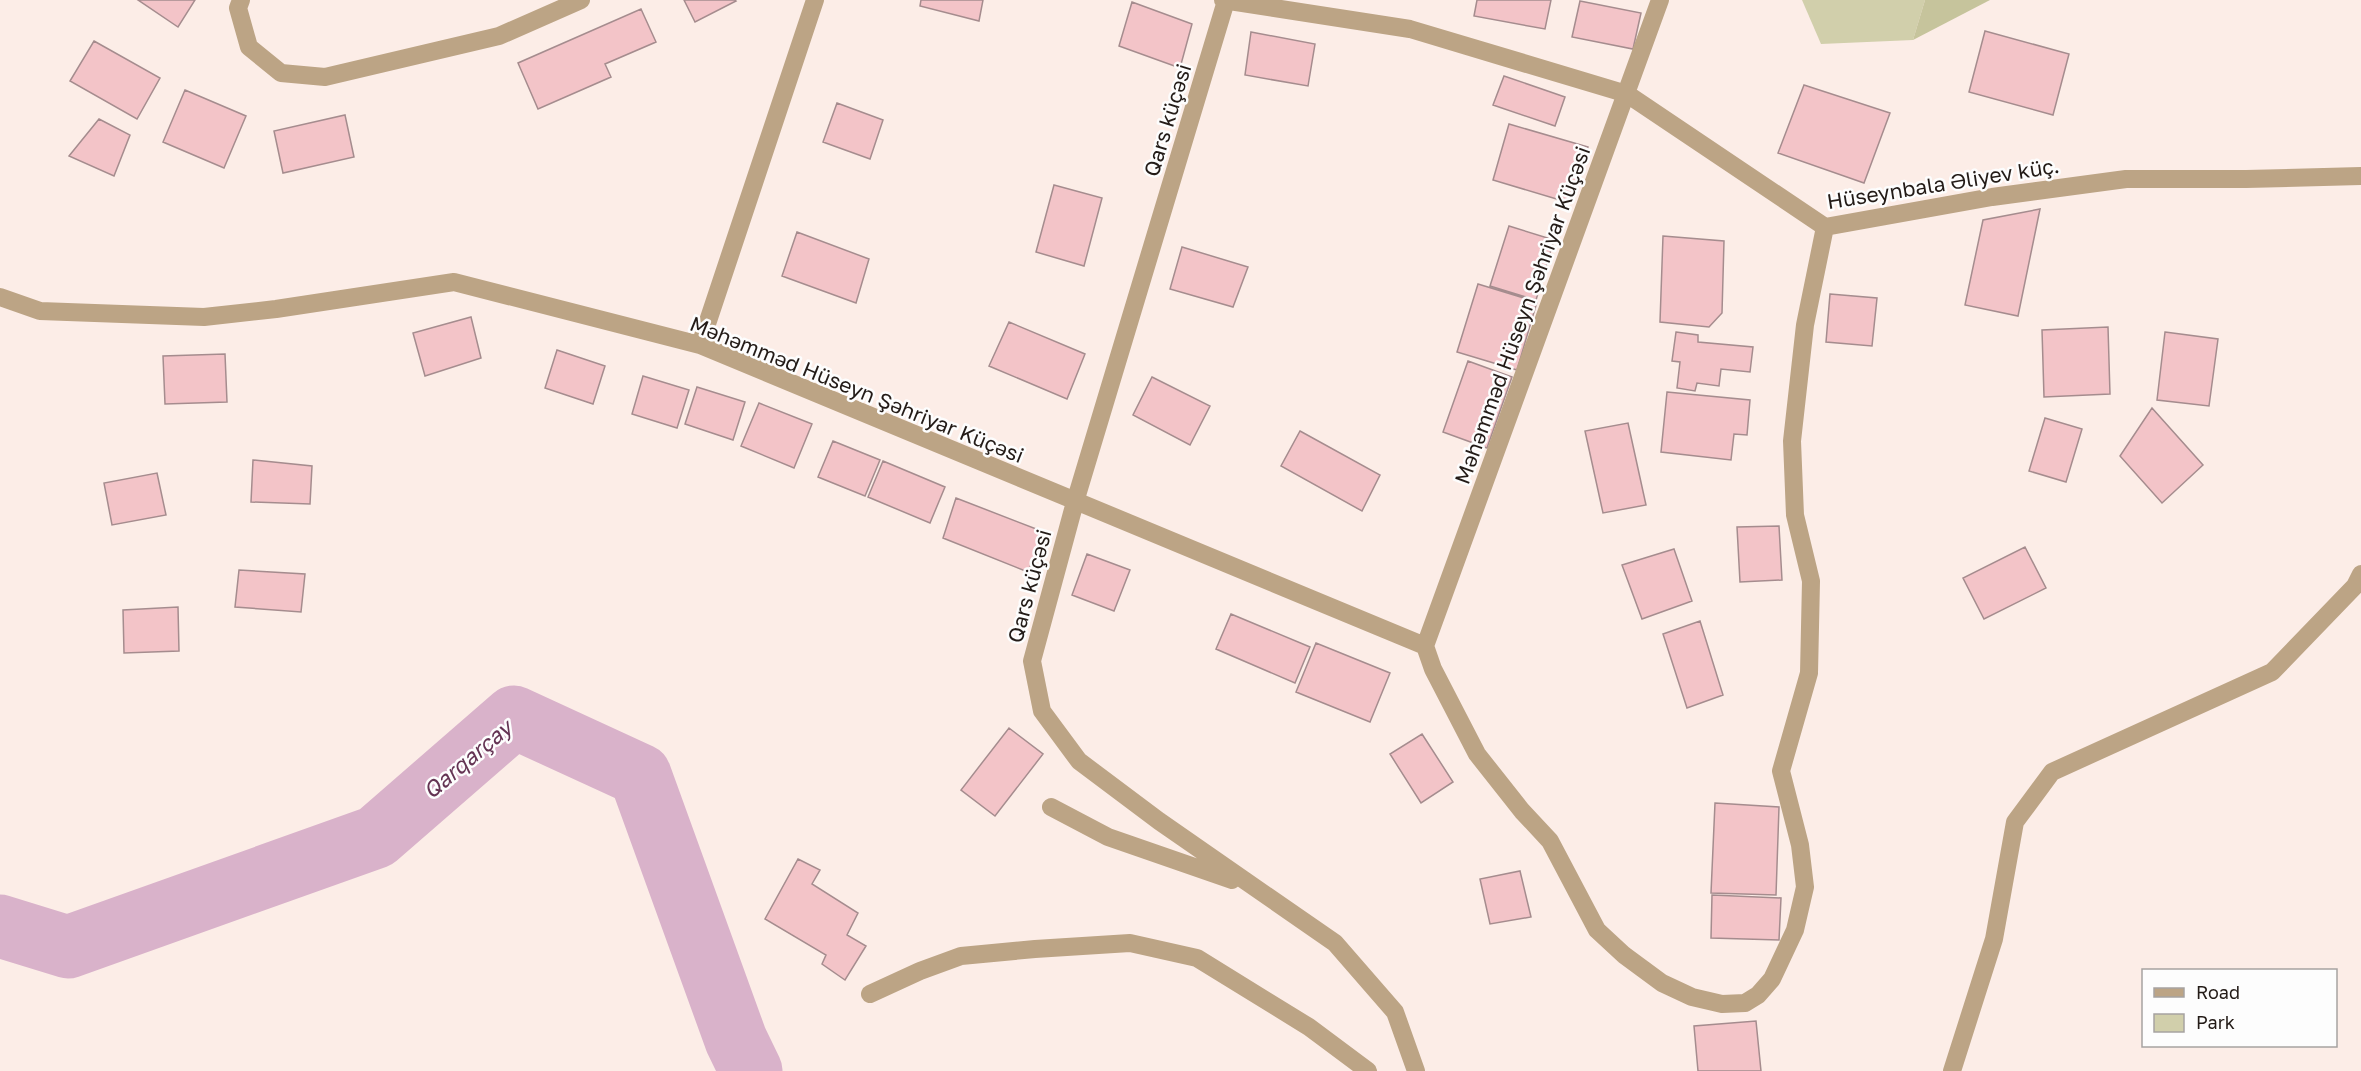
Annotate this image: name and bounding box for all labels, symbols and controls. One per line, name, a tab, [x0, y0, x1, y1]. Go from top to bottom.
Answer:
street label: Qars küçəsi	[1138, 61, 1196, 179]
street label: Məhəmməd Hüseyn Şəhriyar Küçəsi	[1449, 142, 1595, 488]
street label: Hüseynbala Əliyev küç.	[1825, 152, 2061, 214]
street label: Məhəmməd Hüseyn Şəhriyar Küçəsi	[686, 310, 1028, 468]
street label: Qars küçəsi	[1001, 526, 1057, 646]
water label: Qarqarçay	[417, 712, 519, 804]
legend	[2142, 969, 2337, 1047]
text: Road	[2196, 981, 2240, 1003]
text: Park	[2196, 1011, 2235, 1033]

